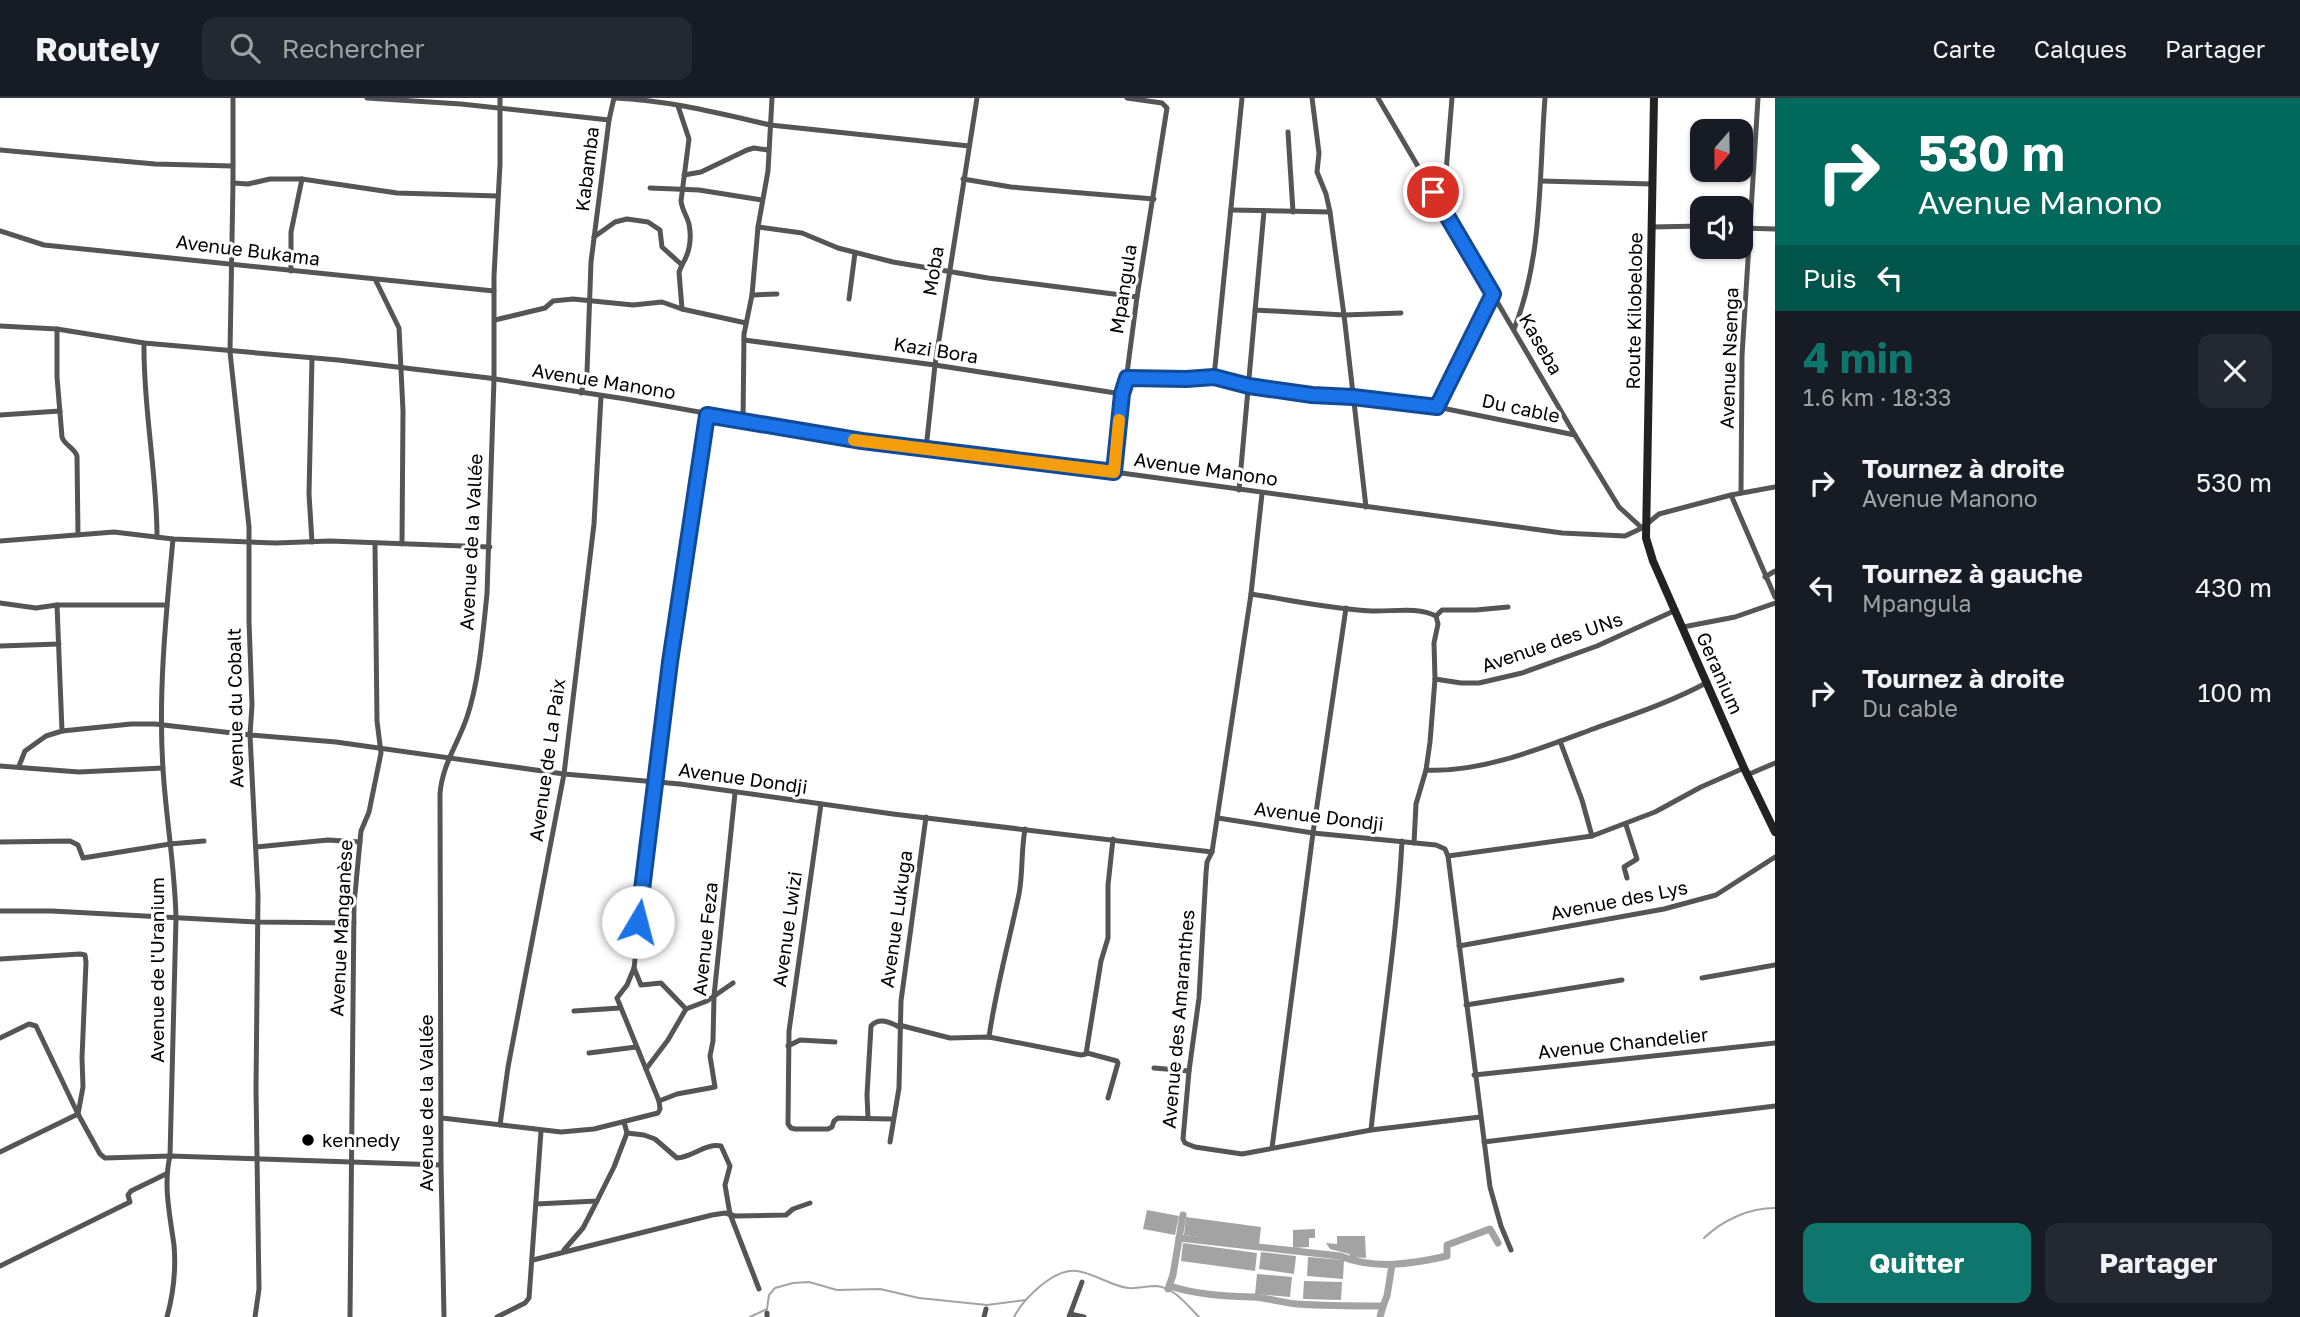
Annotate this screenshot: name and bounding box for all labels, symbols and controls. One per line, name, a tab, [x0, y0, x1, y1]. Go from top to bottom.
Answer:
search box	[202, 17, 692, 80]
text: Routely	[35, 29, 160, 68]
icon: search	[226, 29, 264, 67]
text: Rechercher	[282, 33, 425, 64]
text: Carte	[1932, 34, 1996, 63]
text: Calques	[2034, 34, 2127, 63]
text: Partager	[2165, 34, 2265, 63]
north arrow	[1690, 119, 1754, 182]
map controls	[1690, 119, 1753, 259]
text: 530 m	[1918, 123, 2065, 182]
street label: Kabamba	[570, 125, 603, 213]
icon: right	[1803, 126, 1894, 217]
pin	[1403, 162, 1463, 222]
icon: arrive	[1414, 173, 1452, 211]
text: Avenue Manono	[1918, 183, 2162, 221]
button: sound	[1690, 196, 1753, 259]
street label: Avenue Bukama	[175, 229, 321, 270]
street label: Route Kilobelobe	[1621, 232, 1646, 390]
street label: Mpangula	[1104, 242, 1141, 335]
street label: Moba	[917, 244, 948, 297]
icon: left	[1871, 259, 1909, 297]
text: Puis	[1803, 263, 1857, 294]
street label: Avenue Nsenga	[1715, 287, 1742, 429]
street label: Kaseba	[1515, 309, 1568, 379]
street label: Kazi Bora	[892, 331, 980, 368]
text: 4 min	[1803, 332, 1913, 382]
button: close	[2198, 334, 2272, 408]
street label: Avenue Manono	[531, 358, 678, 403]
text: 1.6 km · 18:33	[1803, 383, 1951, 411]
street label: Du cable	[1480, 388, 1562, 427]
street label: Avenue Manono	[1133, 447, 1280, 490]
street label: Avenue de la Vallée	[454, 453, 487, 631]
text: Tournez à droite	[1862, 453, 2065, 484]
icon: right	[1803, 464, 1841, 502]
text: 530 m	[2196, 467, 2272, 498]
text: Avenue Manono	[1862, 484, 2038, 512]
text: Tournez à gauche	[1862, 558, 2083, 589]
icon: left	[1803, 569, 1841, 607]
text: 430 m	[2195, 572, 2272, 603]
text: Mpangula	[1862, 589, 1971, 617]
street label: Avenue des UNs	[1478, 607, 1625, 676]
street label: Avenue du Cobalt	[222, 628, 247, 788]
street label: Geranium	[1692, 628, 1749, 717]
text: Tournez à droite	[1862, 663, 2065, 694]
icon: right	[1803, 674, 1841, 712]
street label: Avenue de La Paix	[524, 677, 569, 843]
text: 100 m	[2198, 677, 2272, 708]
text: Du cable	[1862, 694, 1958, 722]
street label: Avenue Dondji	[677, 757, 809, 798]
street label: Avenue Dondji	[1253, 796, 1385, 835]
street label: Avenue Manganèse	[324, 839, 357, 1017]
street label: Avenue Lukuga	[874, 849, 917, 989]
street label: Avenue Lwizi	[767, 870, 806, 988]
street label: Avenue des Lys	[1548, 875, 1690, 924]
street label: Avenue de l'Uranium	[145, 877, 168, 1063]
street label: Avenue Feza	[687, 881, 722, 997]
position arrow	[601, 885, 675, 959]
street label: Avenue des Amaranthes	[1156, 909, 1199, 1129]
street label: Avenue de la Vallée	[414, 1014, 437, 1192]
street label: Avenue Chandelier	[1537, 1022, 1710, 1063]
place label: kennedy	[322, 1128, 400, 1151]
marker: kennedy	[300, 1132, 316, 1148]
button: Quitter	[1803, 1223, 2031, 1303]
button: Partager	[2045, 1223, 2272, 1303]

